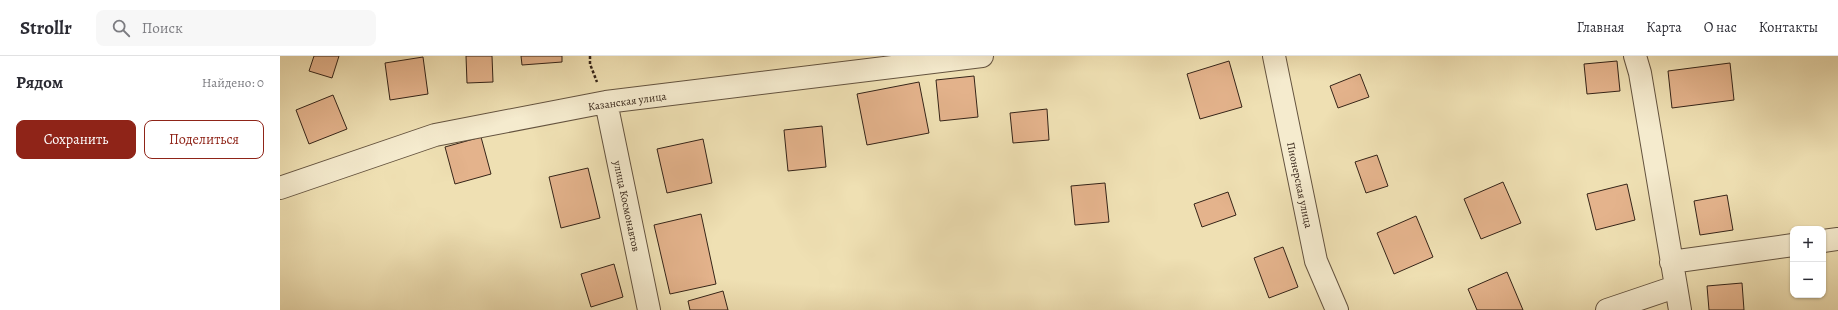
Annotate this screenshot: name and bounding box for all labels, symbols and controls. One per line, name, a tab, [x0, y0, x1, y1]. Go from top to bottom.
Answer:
search box	[96, 10, 376, 46]
text: Strollr	[20, 15, 72, 41]
icon: search	[110, 17, 132, 39]
text: Поиск	[142, 18, 183, 38]
text: Главная	[1577, 18, 1624, 37]
text: Карта	[1646, 18, 1682, 37]
text: О нас	[1704, 18, 1737, 37]
text: Контакты	[1759, 18, 1818, 37]
text: Рядом	[16, 71, 63, 94]
text: Найдено: 0	[202, 74, 264, 91]
street label: Казанская улица	[587, 88, 668, 114]
button: Сохранить	[16, 120, 136, 159]
button: Поделиться	[144, 120, 264, 159]
street label: Пионерская улица	[1283, 141, 1316, 231]
street label: улица Космонавтов	[609, 158, 643, 253]
map controls	[1790, 226, 1826, 298]
button: +	[1790, 226, 1826, 262]
button: −	[1790, 262, 1826, 298]

